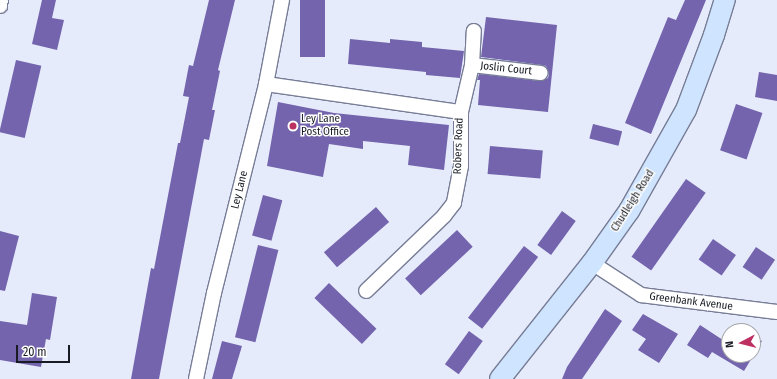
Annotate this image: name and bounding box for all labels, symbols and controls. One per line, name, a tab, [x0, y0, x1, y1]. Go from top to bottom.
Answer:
street label: Joslin Court	[480, 60, 532, 78]
place label: Ley Lane Post Office	[301, 113, 349, 139]
street label: Robers Road	[451, 117, 467, 175]
marker: Ley Lane Post Office	[288, 121, 298, 131]
street label: Chudleigh Road	[609, 168, 657, 234]
street label: Ley Lane	[229, 170, 251, 210]
street label: Greenbank Avenue	[648, 290, 734, 314]
north arrow	[721, 323, 761, 363]
scale bar	[18, 337, 72, 363]
text: N	[723, 340, 736, 348]
text: 20 m	[23, 345, 47, 359]

